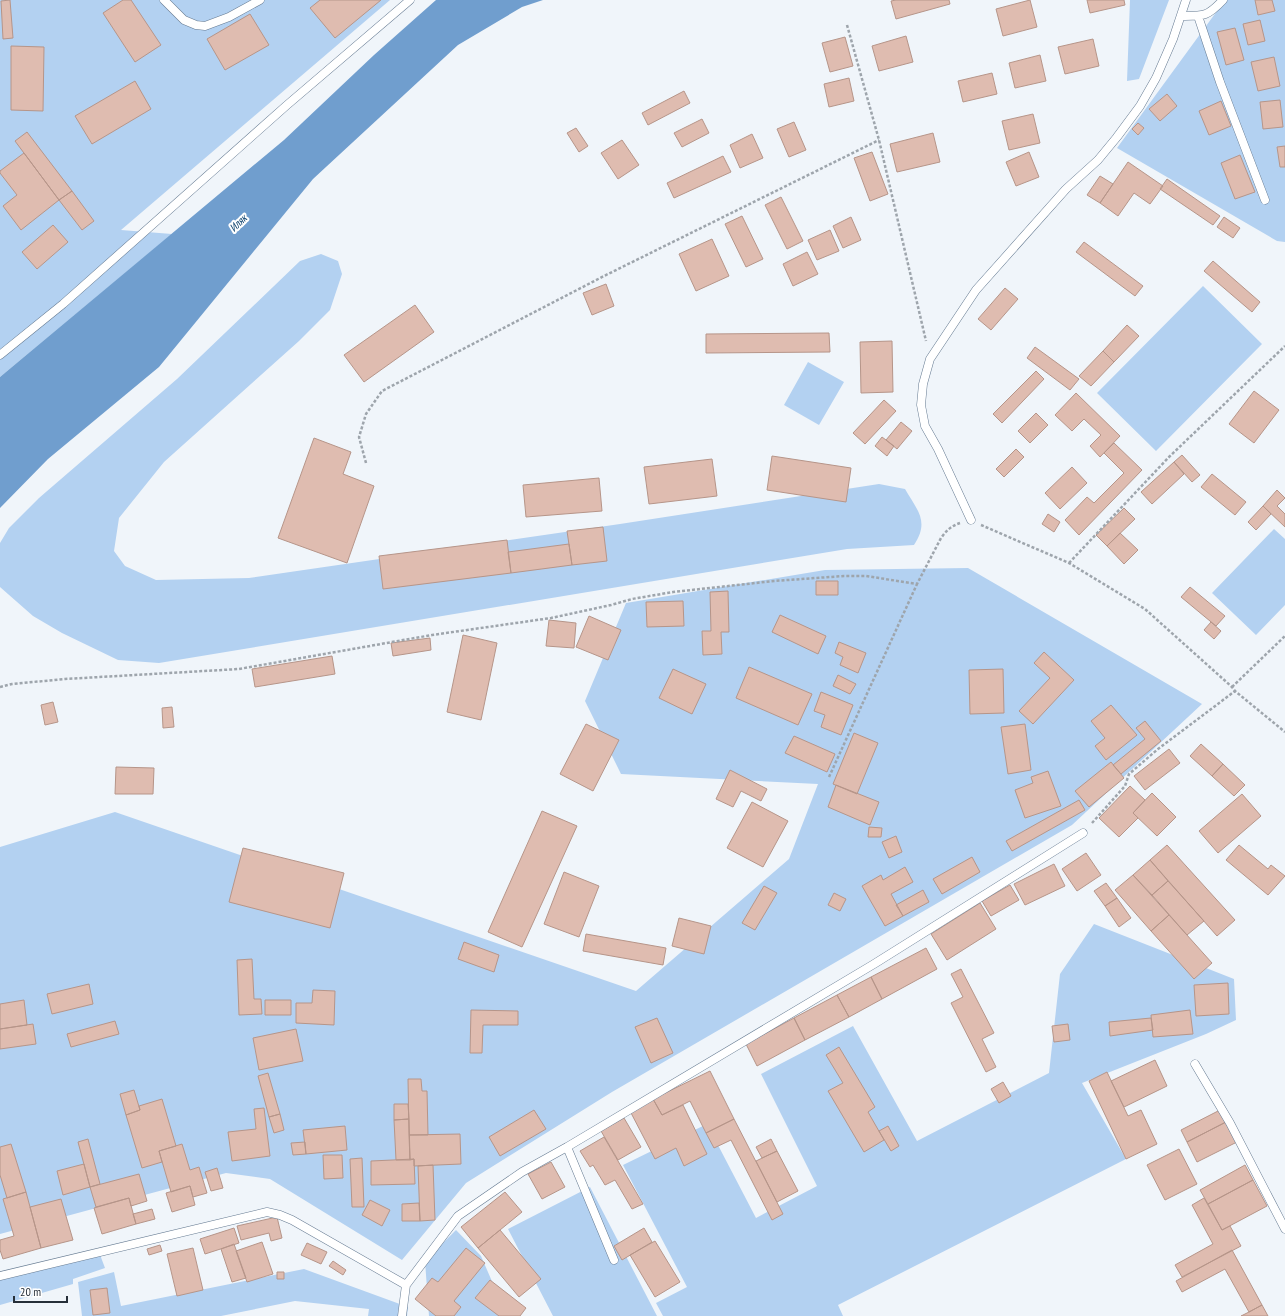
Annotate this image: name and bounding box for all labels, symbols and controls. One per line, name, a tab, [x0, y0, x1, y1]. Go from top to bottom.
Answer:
water label: Иляк	[226, 210, 251, 235]
scale bar	[14, 1278, 67, 1304]
text: 20 m	[20, 1284, 41, 1299]

